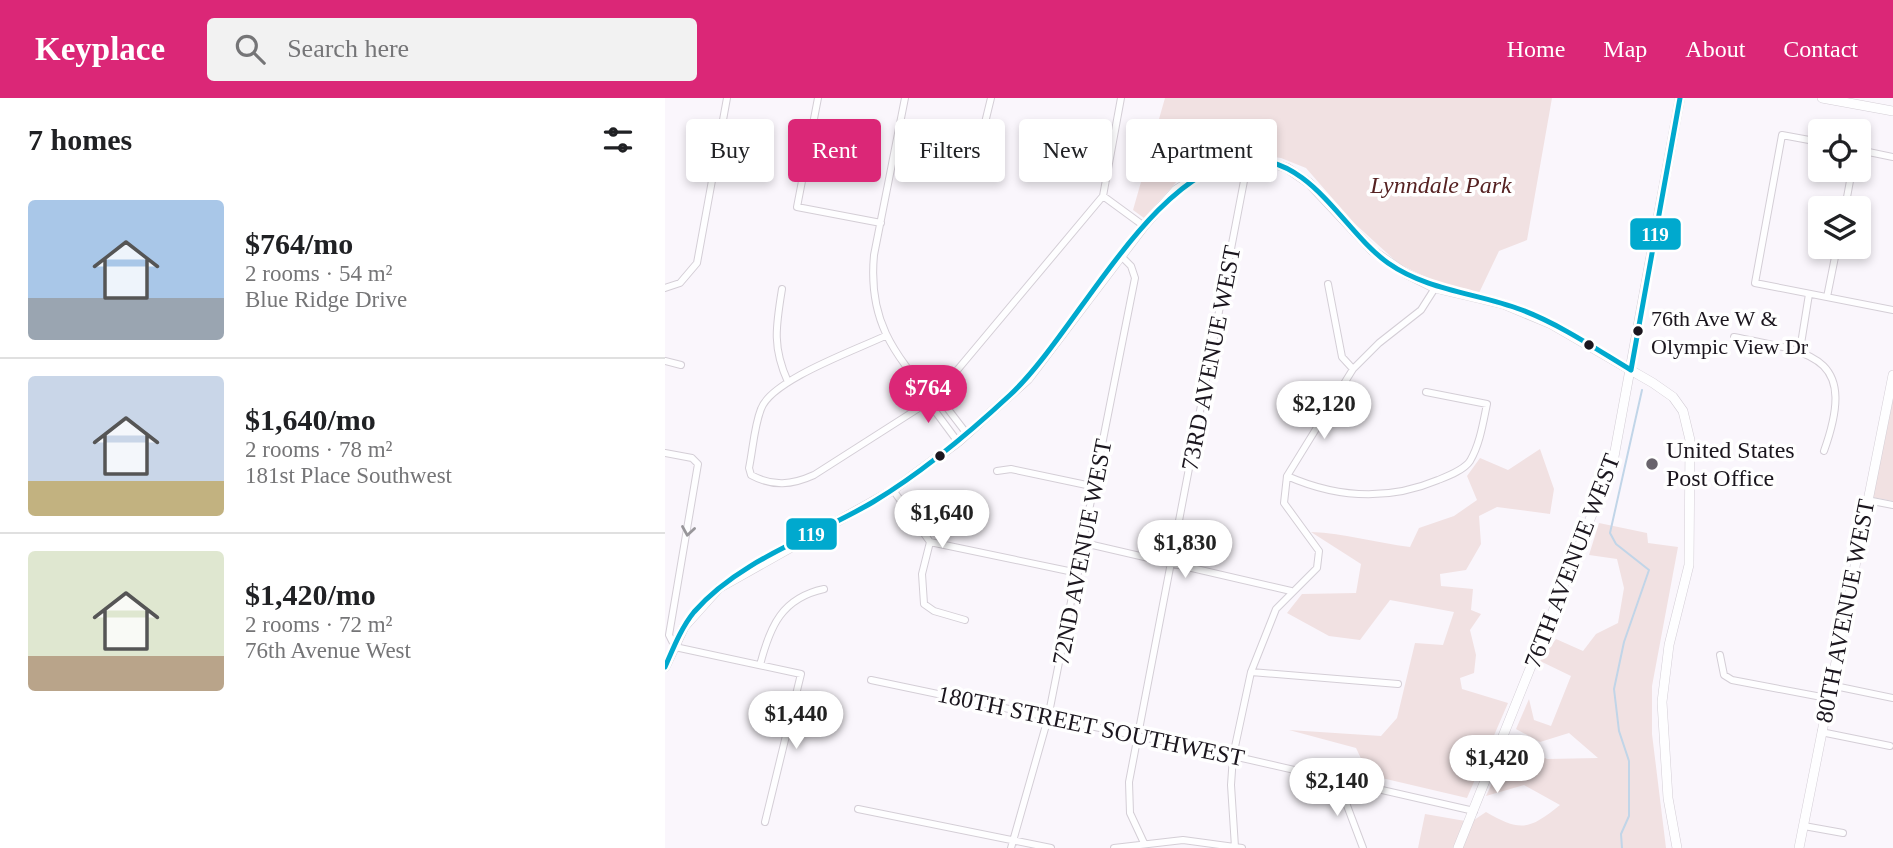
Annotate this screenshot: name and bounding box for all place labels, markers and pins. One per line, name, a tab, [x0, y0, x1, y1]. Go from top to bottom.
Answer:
place label: 76th Ave W & Olympic View Dr	[1651, 306, 1809, 359]
marker: 76th Ave W & Olympic View Dr	[1631, 324, 1645, 338]
unlabelled marker	[1582, 338, 1596, 352]
pin: $764	[887, 366, 969, 425]
pin: $2,120	[1267, 382, 1381, 441]
place label: United States Post Office	[1666, 437, 1795, 491]
unlabelled marker	[933, 449, 947, 463]
marker: United States Post Office	[1644, 456, 1660, 472]
pin: $1,640	[885, 490, 999, 550]
pin: $1,830	[1128, 520, 1242, 580]
pin: $1,440	[739, 692, 853, 751]
pin: $1,420	[1440, 736, 1554, 795]
pin: $2,140	[1280, 758, 1394, 818]

